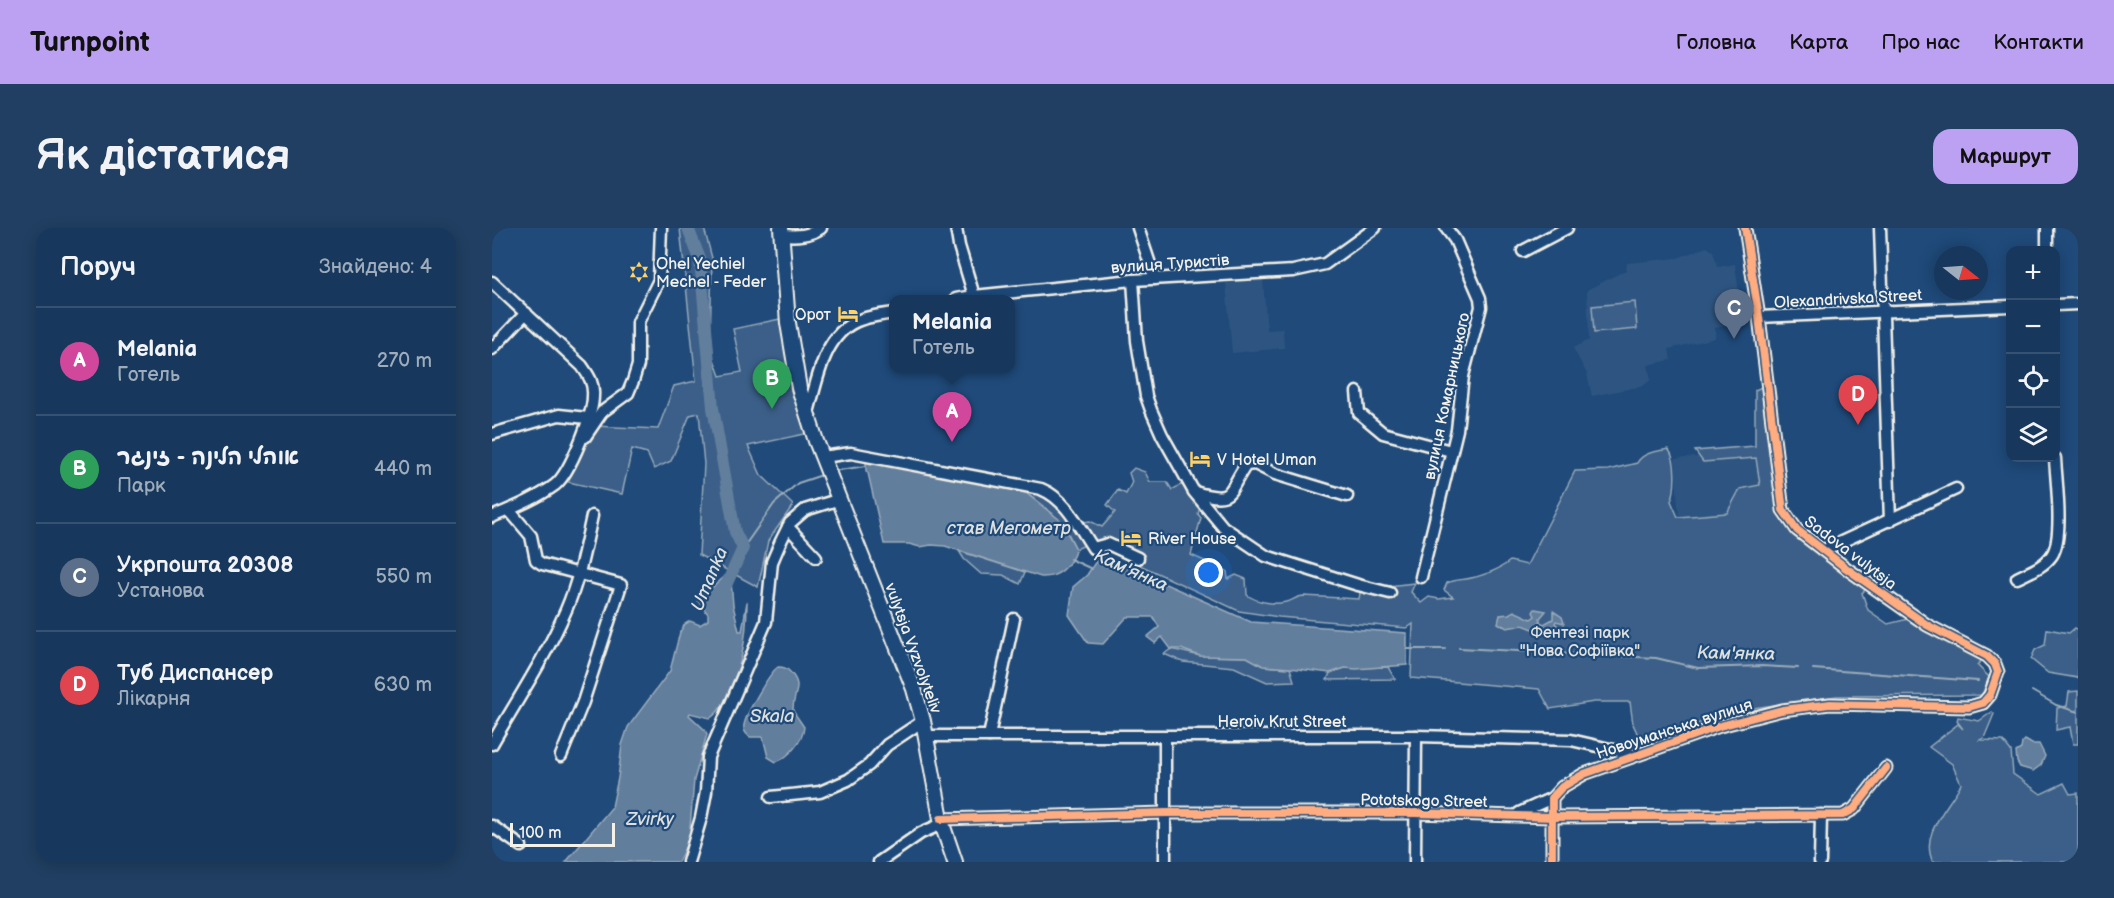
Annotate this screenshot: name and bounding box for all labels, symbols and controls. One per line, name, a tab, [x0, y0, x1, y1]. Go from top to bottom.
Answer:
text: Turnpoint	[30, 26, 150, 59]
text: Головна	[1676, 30, 1756, 55]
text: Карта	[1789, 30, 1848, 55]
text: Про нас	[1881, 30, 1960, 55]
text: Контакти	[1993, 30, 2084, 55]
button: Маршрут	[1933, 129, 2078, 184]
text: Як дістатися	[36, 131, 290, 182]
north arrow	[1934, 246, 1988, 300]
map controls	[2006, 246, 2060, 462]
button: +	[2006, 246, 2060, 300]
street label: вулиця Туристів	[1110, 251, 1231, 278]
text: Поруч	[60, 252, 136, 283]
text: Знайдено: 4	[319, 255, 432, 279]
place label: Ohel Yechiel Mechel - Feder	[656, 255, 766, 292]
synagogue icon: Ohel Yechiel Mechel - Feder	[627, 260, 651, 284]
street label: Olexandrivska Street	[1774, 286, 1923, 313]
pin: C	[1714, 290, 1754, 339]
popup	[889, 295, 1015, 373]
button: −	[2006, 300, 2060, 354]
hotel icon: Орот	[836, 302, 860, 326]
place label: Орот	[795, 306, 832, 325]
text: Melania	[912, 309, 992, 336]
street label: вулиця Комарницького	[1420, 311, 1474, 482]
text: Melania	[117, 336, 197, 363]
text: Готель	[912, 336, 975, 360]
text: A	[73, 349, 86, 373]
text: 270 m	[377, 349, 432, 373]
button: locate	[2006, 354, 2060, 408]
pin: B	[752, 360, 792, 409]
text: Готель	[117, 363, 180, 387]
pin: D	[1838, 376, 1878, 425]
pin: A	[932, 392, 972, 442]
button: layers	[2006, 408, 2060, 462]
text: אוהלי הלינה - זינגר	[117, 444, 299, 471]
hotel icon: V Hotel Uman	[1188, 447, 1212, 471]
place label: V Hotel Uman	[1217, 451, 1317, 470]
text: B	[72, 457, 87, 481]
text: 440 m	[374, 457, 432, 481]
text: Парк	[117, 474, 166, 498]
street label: Sadova vulytsja	[1800, 512, 1900, 594]
water label: став Мегометр	[946, 518, 1071, 539]
hotel icon: River House	[1119, 526, 1143, 550]
place label: River House	[1148, 530, 1237, 549]
water label: Umanka	[687, 544, 732, 614]
water label: Кам'янка	[1091, 545, 1171, 596]
text: Укрпошта 20308	[117, 552, 293, 579]
your location	[1194, 558, 1223, 587]
text: C	[72, 565, 87, 589]
text: 550 m	[375, 565, 432, 589]
text: Установа	[117, 579, 205, 603]
street label: vulytsja Vyzvolyteliv	[880, 580, 945, 717]
park label: Фентезі парк "Нова Софіївка"	[1520, 624, 1640, 661]
water label: Кам'янка	[1697, 642, 1775, 665]
text: Туб Диспансер	[117, 660, 273, 687]
text: D	[73, 673, 86, 697]
text: 630 m	[374, 673, 432, 697]
text: Лікарня	[117, 687, 190, 711]
street label: Новоуманська вулиця	[1594, 695, 1755, 764]
water label: Skala	[750, 706, 794, 727]
street label: Heroiv Krut Street	[1218, 713, 1346, 732]
street label: Pototskogo Street	[1360, 791, 1488, 812]
water label: Zvirky	[625, 809, 675, 830]
scale bar	[510, 820, 615, 848]
text: 100 m	[519, 824, 562, 843]

